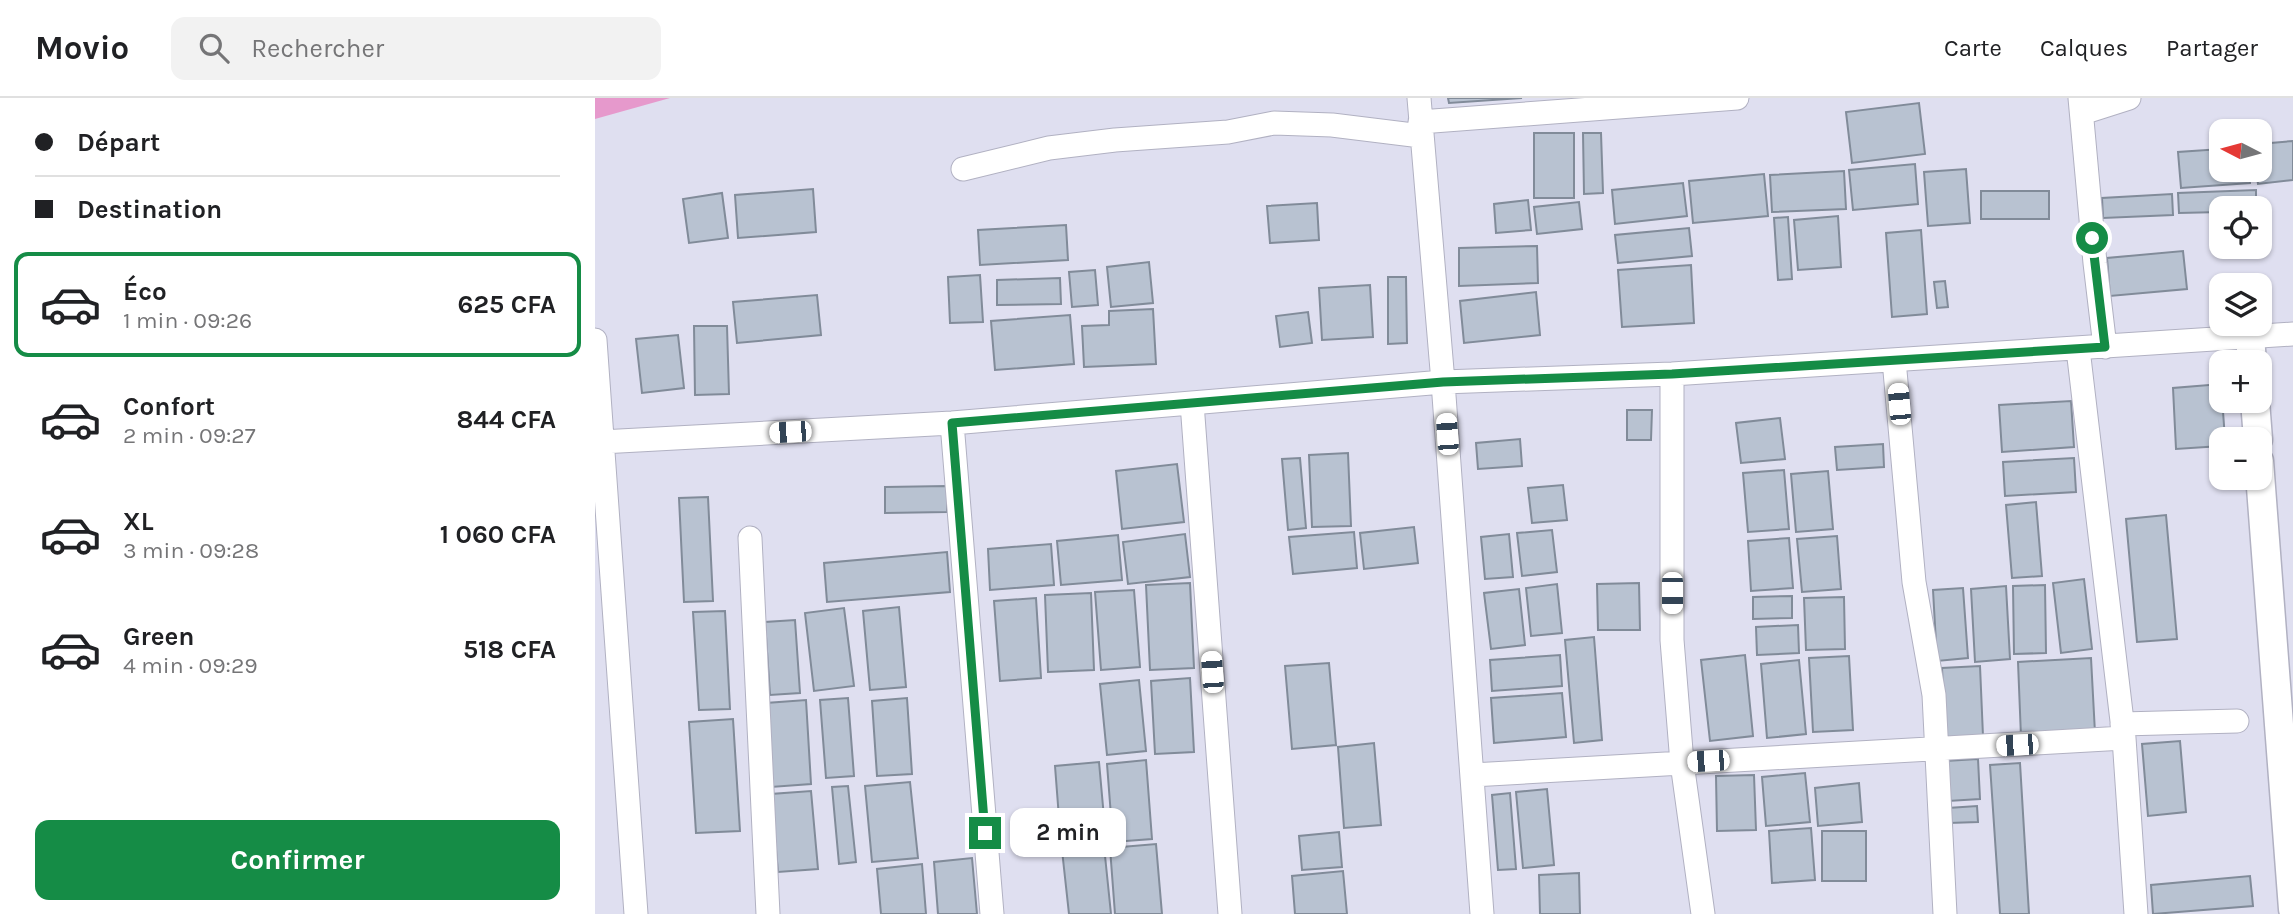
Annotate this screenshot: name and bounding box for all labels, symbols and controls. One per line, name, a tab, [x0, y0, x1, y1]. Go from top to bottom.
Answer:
search box	[171, 17, 661, 80]
text: Movio	[35, 29, 129, 67]
icon: search	[195, 29, 233, 67]
text: Rechercher	[251, 33, 384, 64]
text: Carte	[1944, 34, 2002, 62]
text: Calques	[2040, 34, 2128, 62]
text: Partager	[2166, 34, 2258, 62]
north arrow	[2209, 119, 2271, 182]
map controls	[2209, 119, 2272, 490]
text: Départ	[77, 127, 160, 158]
text: Destination	[77, 194, 222, 225]
button: locate	[2209, 196, 2272, 259]
route start	[2076, 222, 2108, 254]
icon: car	[39, 273, 102, 336]
button: layers	[2209, 273, 2272, 336]
text: Éco	[123, 276, 167, 307]
text: 625 CFA	[458, 289, 556, 320]
text: 1 min · 09:26	[123, 307, 252, 334]
button: +	[2209, 350, 2272, 413]
car	[1887, 382, 1912, 426]
icon: car	[39, 388, 102, 451]
text: Confort	[123, 391, 215, 422]
text: 844 CFA	[456, 404, 556, 435]
car	[1436, 412, 1459, 456]
car	[769, 420, 812, 444]
text: 2 min · 09:27	[123, 422, 256, 449]
button: −	[2209, 427, 2272, 490]
icon: car	[39, 503, 102, 566]
text: XL	[123, 506, 154, 537]
text: 1 060 CFA	[440, 519, 556, 550]
text: 3 min · 09:28	[123, 537, 259, 564]
car	[1662, 572, 1683, 614]
icon: car	[39, 618, 102, 681]
text: Green	[123, 621, 195, 652]
text: 518 CFA	[463, 634, 556, 665]
car	[1201, 650, 1224, 694]
text: 4 min · 09:29	[123, 652, 258, 679]
car	[1996, 733, 2039, 757]
car	[1687, 749, 1730, 773]
callout: 2 min	[1009, 808, 1125, 858]
route end	[969, 817, 1001, 849]
text: 2 min	[1036, 819, 1100, 846]
button: Confirmer	[35, 820, 560, 900]

